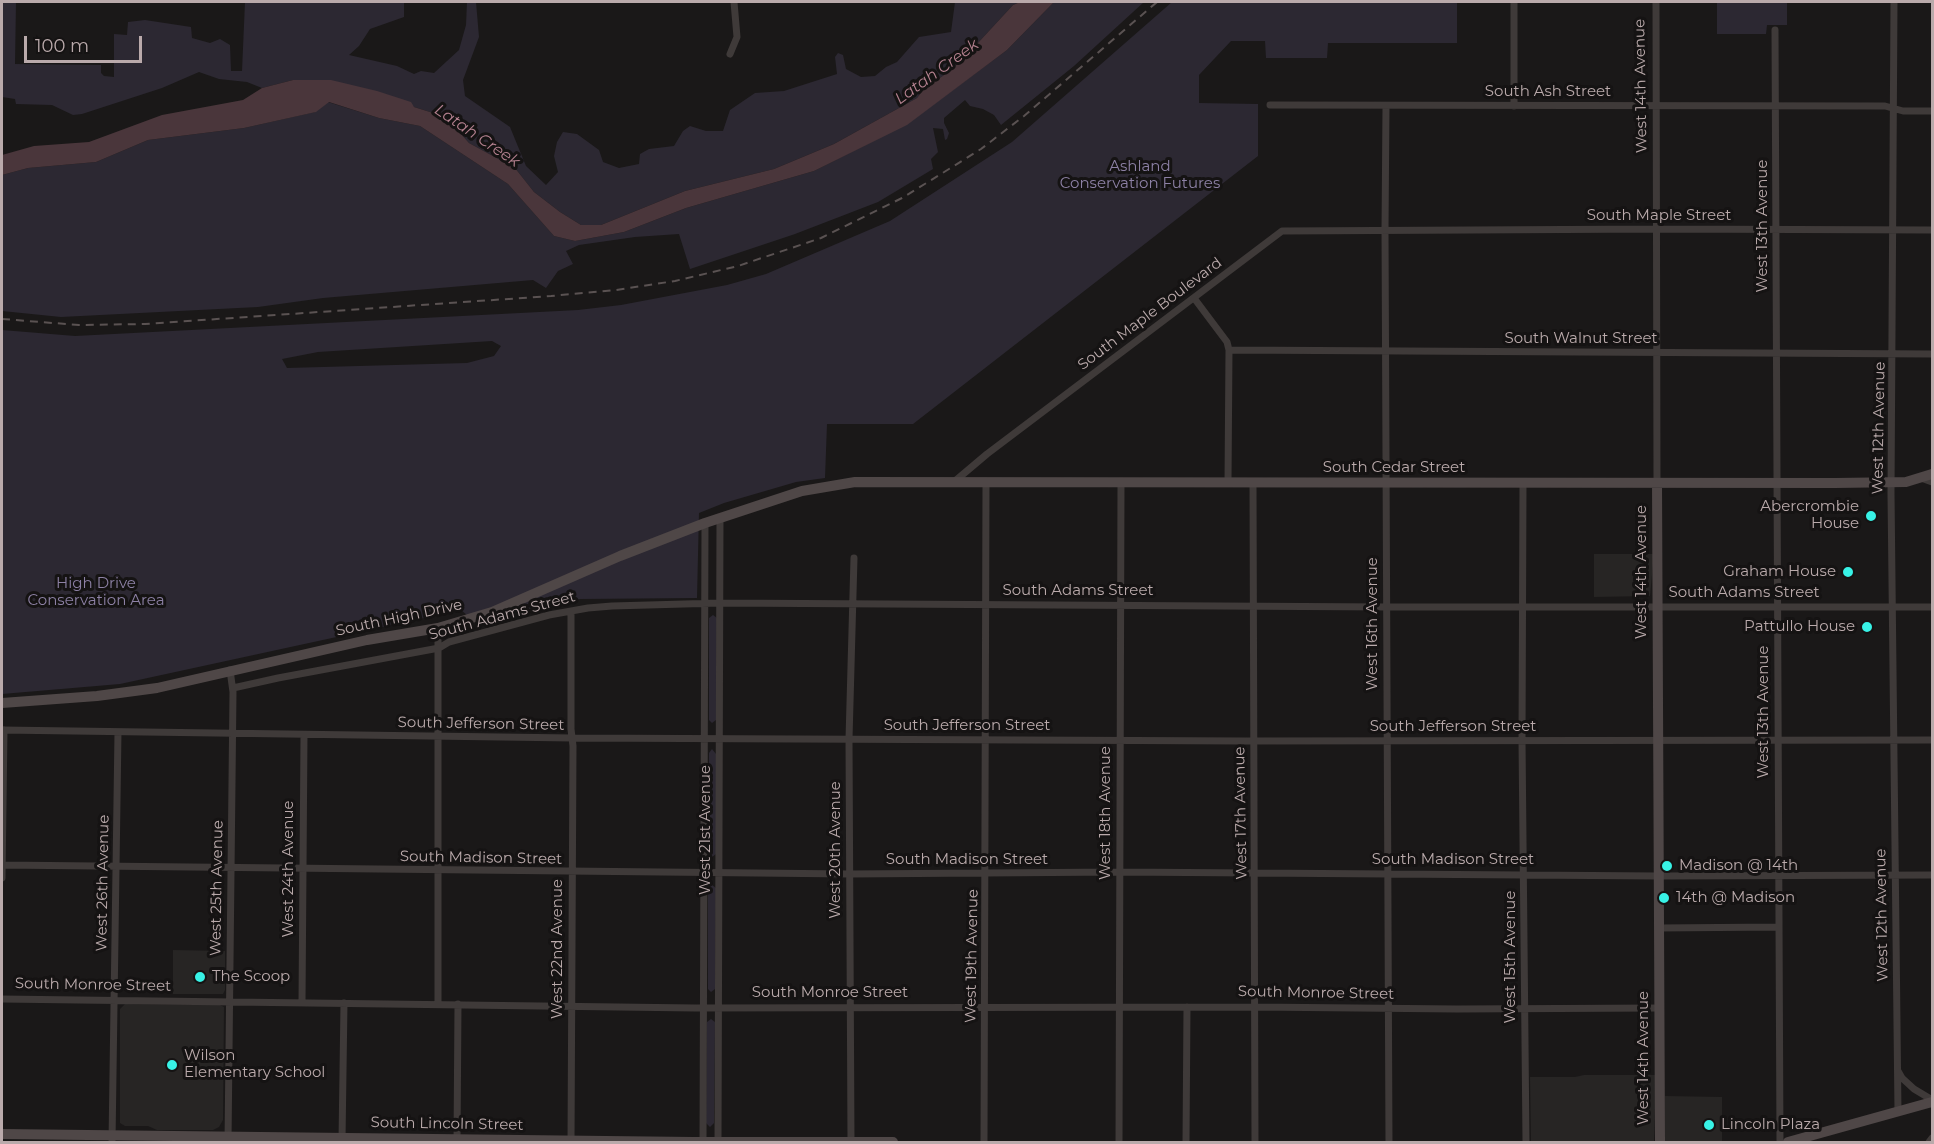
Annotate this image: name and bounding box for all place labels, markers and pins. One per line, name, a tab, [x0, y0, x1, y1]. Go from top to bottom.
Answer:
place label: Abercrombie House	[1760, 498, 1859, 533]
marker: Abercrombie House	[1864, 509, 1878, 523]
place label: Graham House	[1723, 563, 1836, 581]
marker: Graham House	[1841, 565, 1855, 579]
place label: Pattullo House	[1744, 618, 1855, 636]
marker: Pattullo House	[1860, 620, 1874, 634]
place label: Madison @ 14th	[1679, 857, 1798, 875]
marker: Madison @ 14th	[1660, 859, 1674, 873]
place label: 14th @ Madison	[1676, 889, 1795, 907]
marker: 14th @ Madison	[1657, 891, 1671, 905]
place label: The Scoop	[212, 968, 290, 986]
marker: The Scoop	[193, 970, 207, 984]
place label: Wilson Elementary School	[184, 1047, 325, 1082]
marker: Wilson Elementary School	[165, 1058, 179, 1072]
place label: Lincoln Plaza	[1721, 1116, 1820, 1134]
marker: Lincoln Plaza	[1702, 1118, 1716, 1132]

